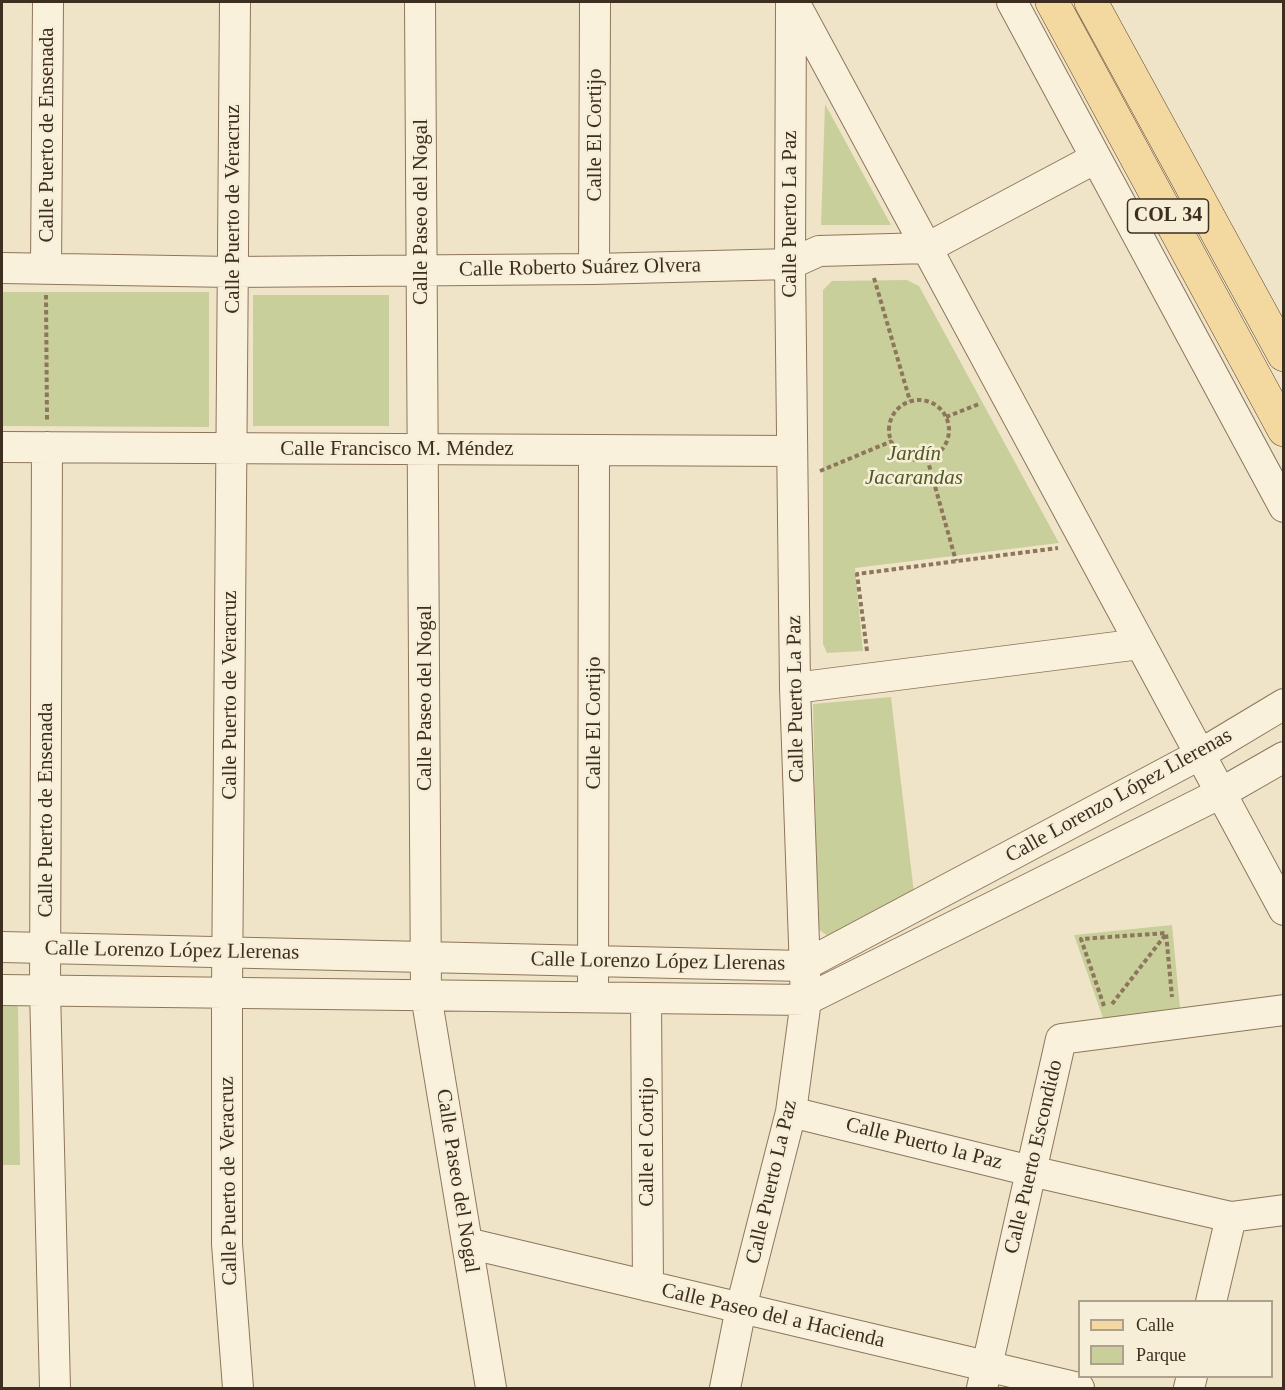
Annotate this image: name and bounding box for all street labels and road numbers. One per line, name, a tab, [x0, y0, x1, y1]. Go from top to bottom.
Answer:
street label: Calle Puerto de Ensenada	[34, 27, 60, 243]
street label: Calle El Cortijo	[582, 69, 608, 201]
street label: Calle Puerto de Veracruz	[220, 104, 246, 314]
street label: Calle Paseo del Nogal	[408, 119, 434, 305]
street label: Calle Puerto La Paz	[777, 130, 803, 298]
road number: COL 34	[1128, 199, 1208, 233]
street label: Calle Roberto Suárez Olvera	[459, 253, 701, 283]
street label: Calle Francisco M. Méndez	[280, 436, 514, 462]
street label: Calle Puerto de Veracruz	[217, 590, 243, 800]
street label: Calle Paseo del Nogal	[412, 605, 438, 791]
street label: Calle Puerto La Paz	[782, 615, 810, 783]
street label: Calle El Cortijo	[581, 657, 607, 789]
street label: Calle Puerto de Ensenada	[33, 702, 59, 918]
street label: Calle Lorenzo López Llerenas	[1001, 723, 1237, 869]
street label: Calle Lorenzo López Llerenas	[44, 936, 300, 966]
street label: Calle Lorenzo López Llerenas	[530, 947, 786, 977]
street label: Calle Puerto Escondido	[999, 1058, 1069, 1256]
street label: Calle Puerto de Veracruz	[215, 1076, 243, 1286]
street label: Calle el Cortijo	[634, 1077, 660, 1207]
street label: Calle Paseo del Nogal	[430, 1087, 484, 1275]
street label: Calle Puerto La Paz	[741, 1098, 803, 1266]
street label: Calle Puerto la Paz	[843, 1112, 1005, 1176]
street label: Calle Paseo del a Hacienda	[659, 1278, 887, 1354]

